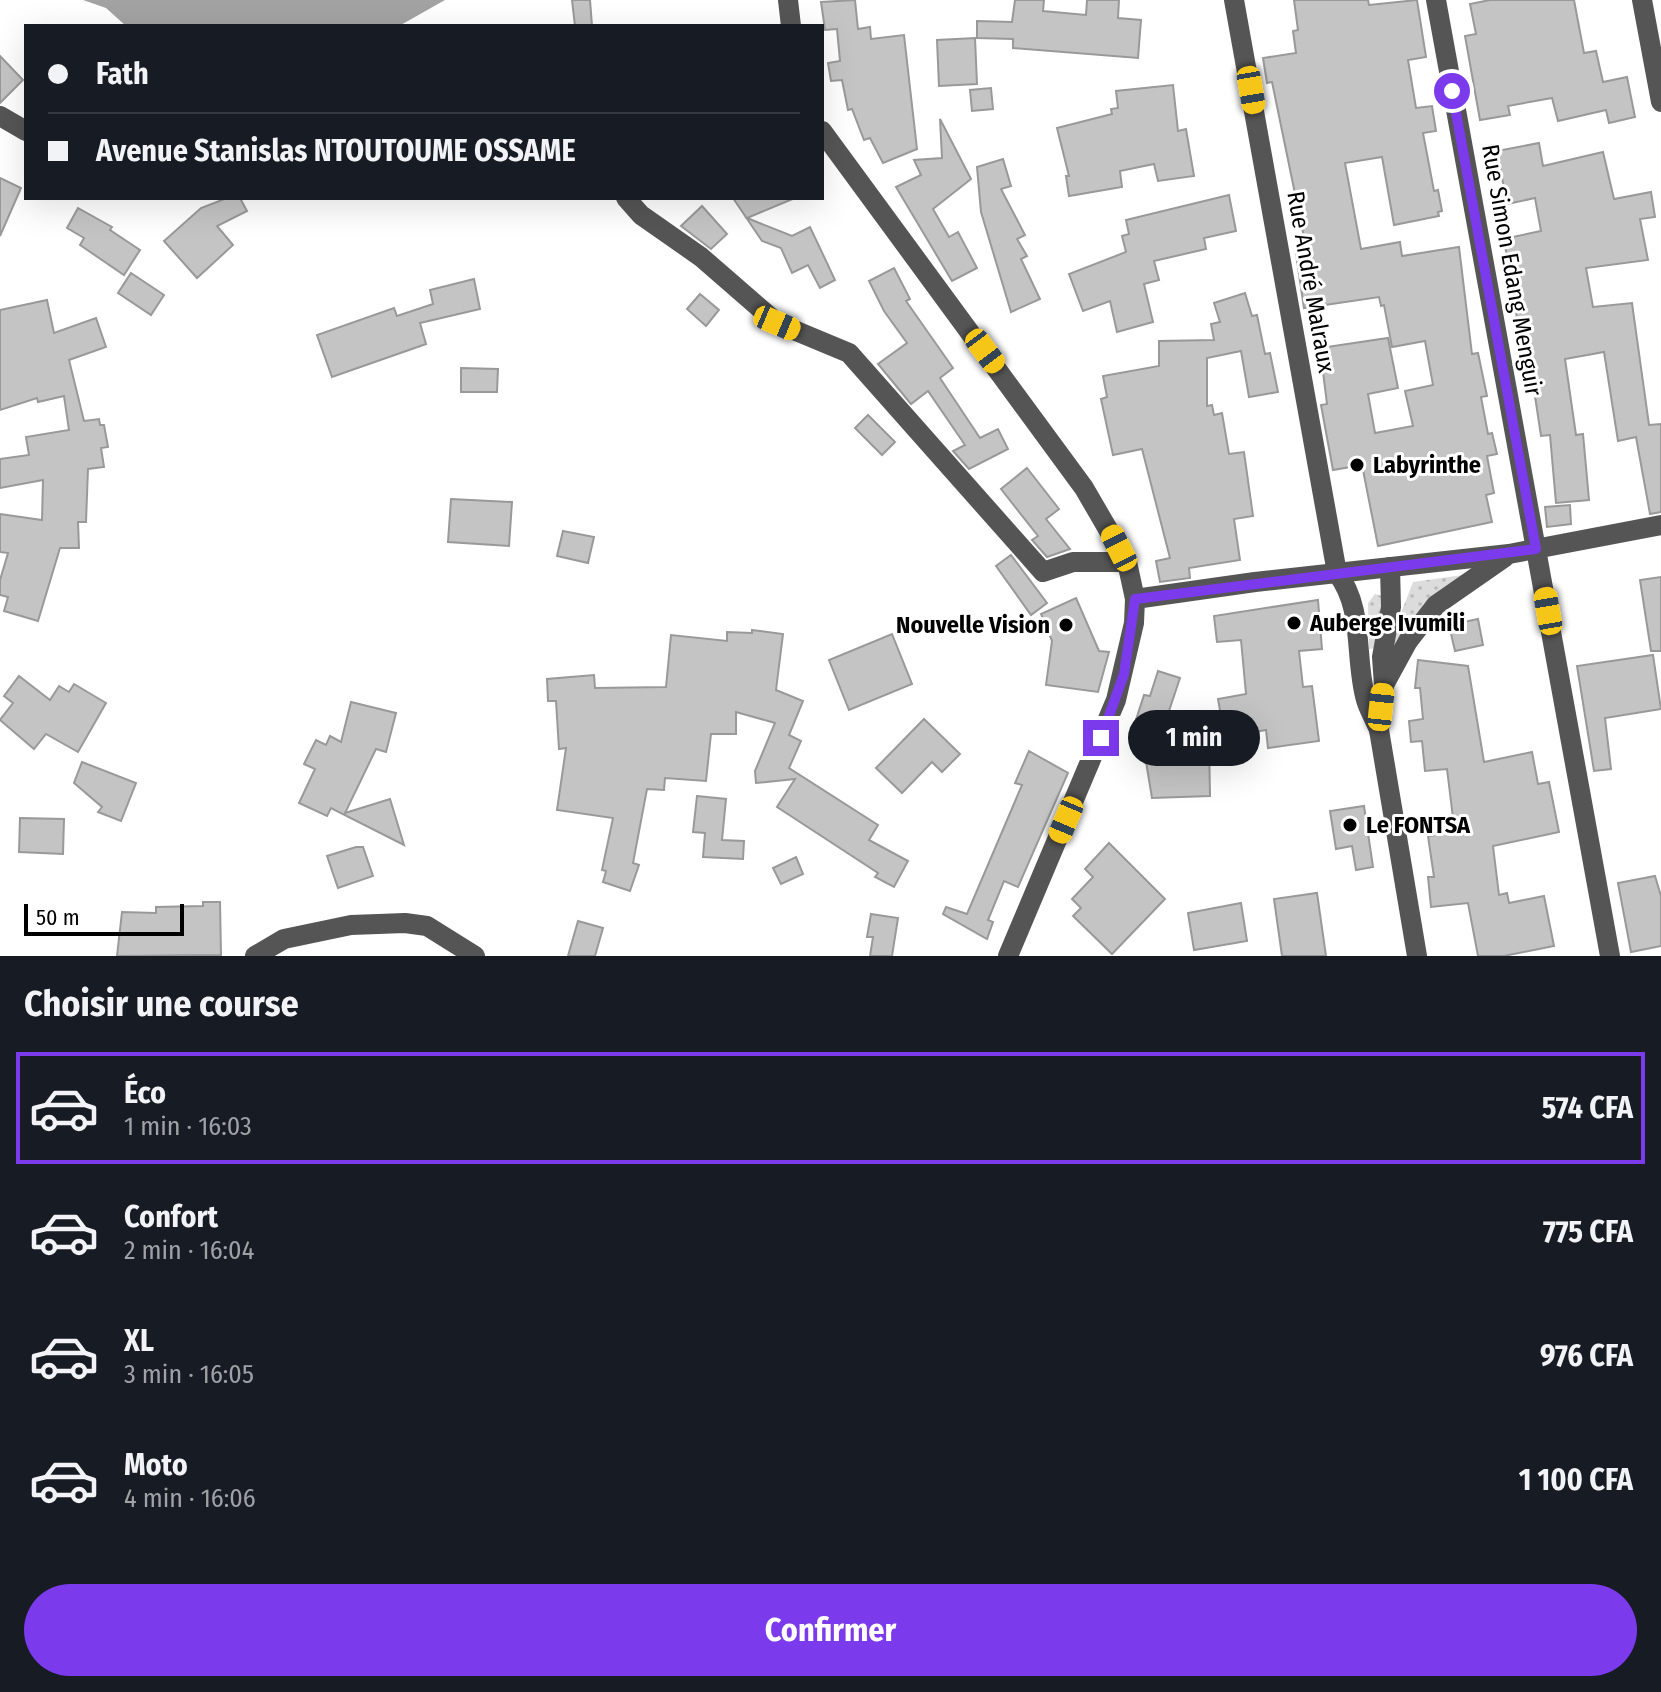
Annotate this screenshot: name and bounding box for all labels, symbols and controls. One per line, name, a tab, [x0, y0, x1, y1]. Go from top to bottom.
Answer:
text: Fath	[96, 56, 149, 92]
car	[1235, 64, 1267, 116]
route start	[1434, 73, 1470, 109]
text: Avenue Stanislas NTOUTOUME OSSAME	[96, 133, 576, 169]
street label: Rue Simon Edang Menguir	[1476, 142, 1548, 399]
street label: Rue André Malraux	[1281, 189, 1341, 375]
car	[750, 303, 804, 343]
car	[961, 325, 1009, 377]
place label: Labyrinthe	[1373, 451, 1481, 479]
marker: Labyrinthe	[1348, 456, 1366, 474]
car	[1097, 521, 1141, 575]
car	[1532, 585, 1564, 637]
place label: Auberge Ivumili	[1309, 609, 1465, 637]
place label: Nouvelle Vision	[896, 611, 1050, 639]
marker: Auberge Ivumili	[1285, 614, 1303, 632]
marker: Nouvelle Vision	[1057, 616, 1075, 634]
car	[1367, 682, 1395, 732]
callout: 1 min	[1129, 710, 1261, 766]
route end	[1083, 720, 1119, 756]
text: 1 min	[1166, 722, 1222, 753]
car	[1046, 793, 1086, 847]
place label: Le FONTSA	[1366, 811, 1471, 839]
marker: Le FONTSA	[1341, 816, 1359, 834]
scale bar	[24, 900, 184, 936]
text: 50 m	[36, 904, 80, 931]
text: Choisir une course	[24, 982, 299, 1026]
icon: car	[28, 1072, 100, 1144]
text: Éco	[124, 1075, 166, 1111]
text: 574 CFA	[1542, 1090, 1633, 1126]
text: 1 min · 16:03	[124, 1111, 252, 1142]
icon: car	[28, 1196, 100, 1268]
text: Confort	[124, 1199, 218, 1235]
text: 775 CFA	[1543, 1214, 1633, 1250]
text: 2 min · 16:04	[124, 1235, 254, 1266]
icon: car	[28, 1320, 100, 1392]
text: XL	[124, 1323, 154, 1359]
text: 976 CFA	[1540, 1338, 1633, 1374]
text: 3 min · 16:05	[124, 1359, 254, 1390]
icon: car	[28, 1444, 100, 1516]
text: Moto	[124, 1447, 188, 1483]
text: 1 100 CFA	[1519, 1462, 1633, 1498]
text: 4 min · 16:06	[124, 1483, 256, 1514]
button: Confirmer	[24, 1584, 1637, 1676]

